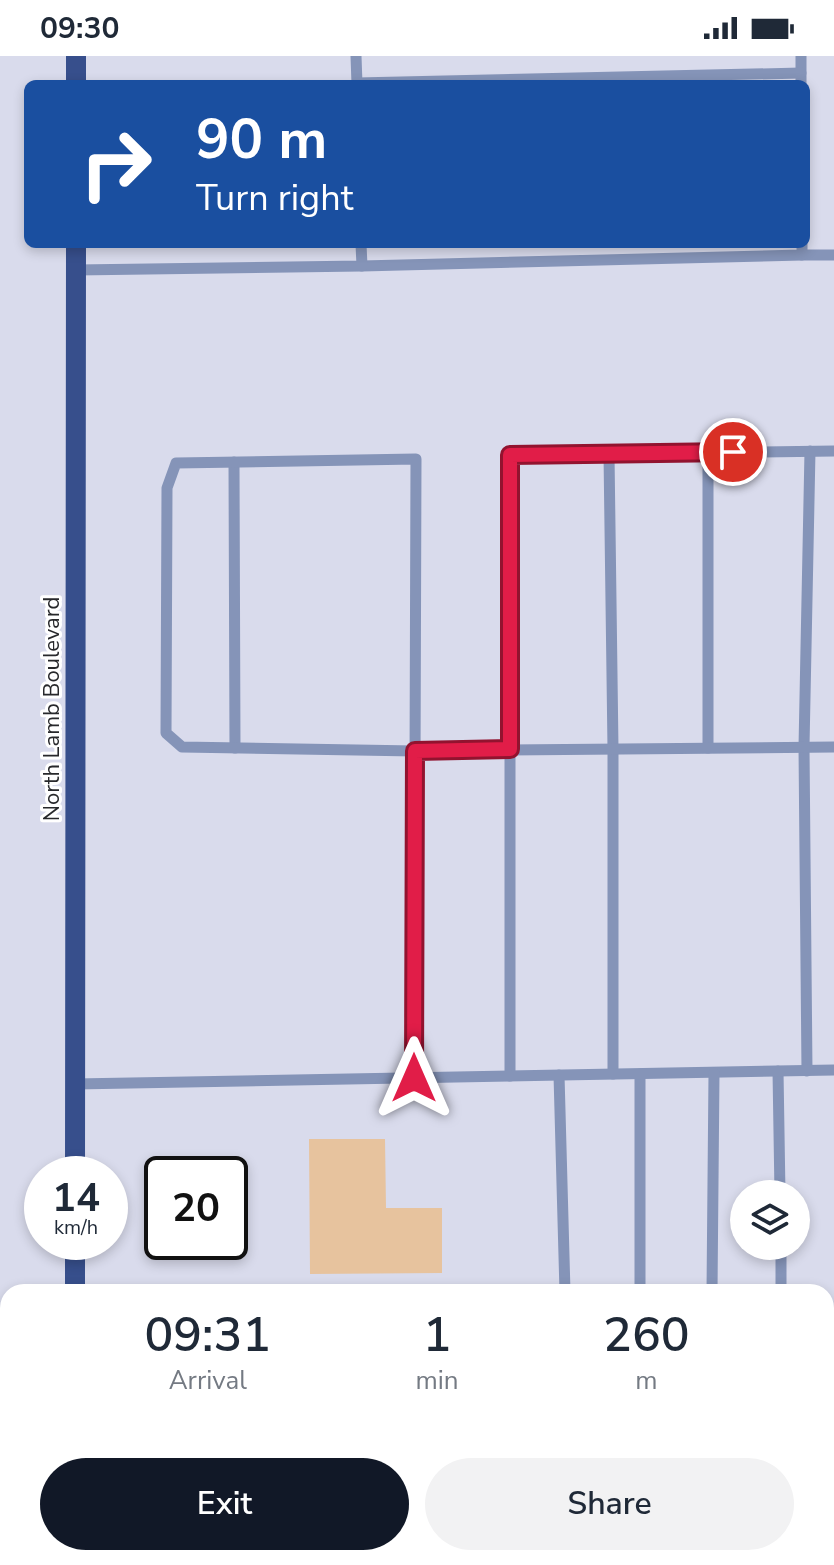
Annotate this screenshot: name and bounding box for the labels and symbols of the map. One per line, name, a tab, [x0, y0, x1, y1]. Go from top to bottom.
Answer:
pin	[699, 418, 767, 486]
street label: North Lamb Boulevard	[37, 597, 67, 821]
position arrow	[372, 1036, 456, 1120]
speed limit sign: 20	[144, 1156, 248, 1260]

